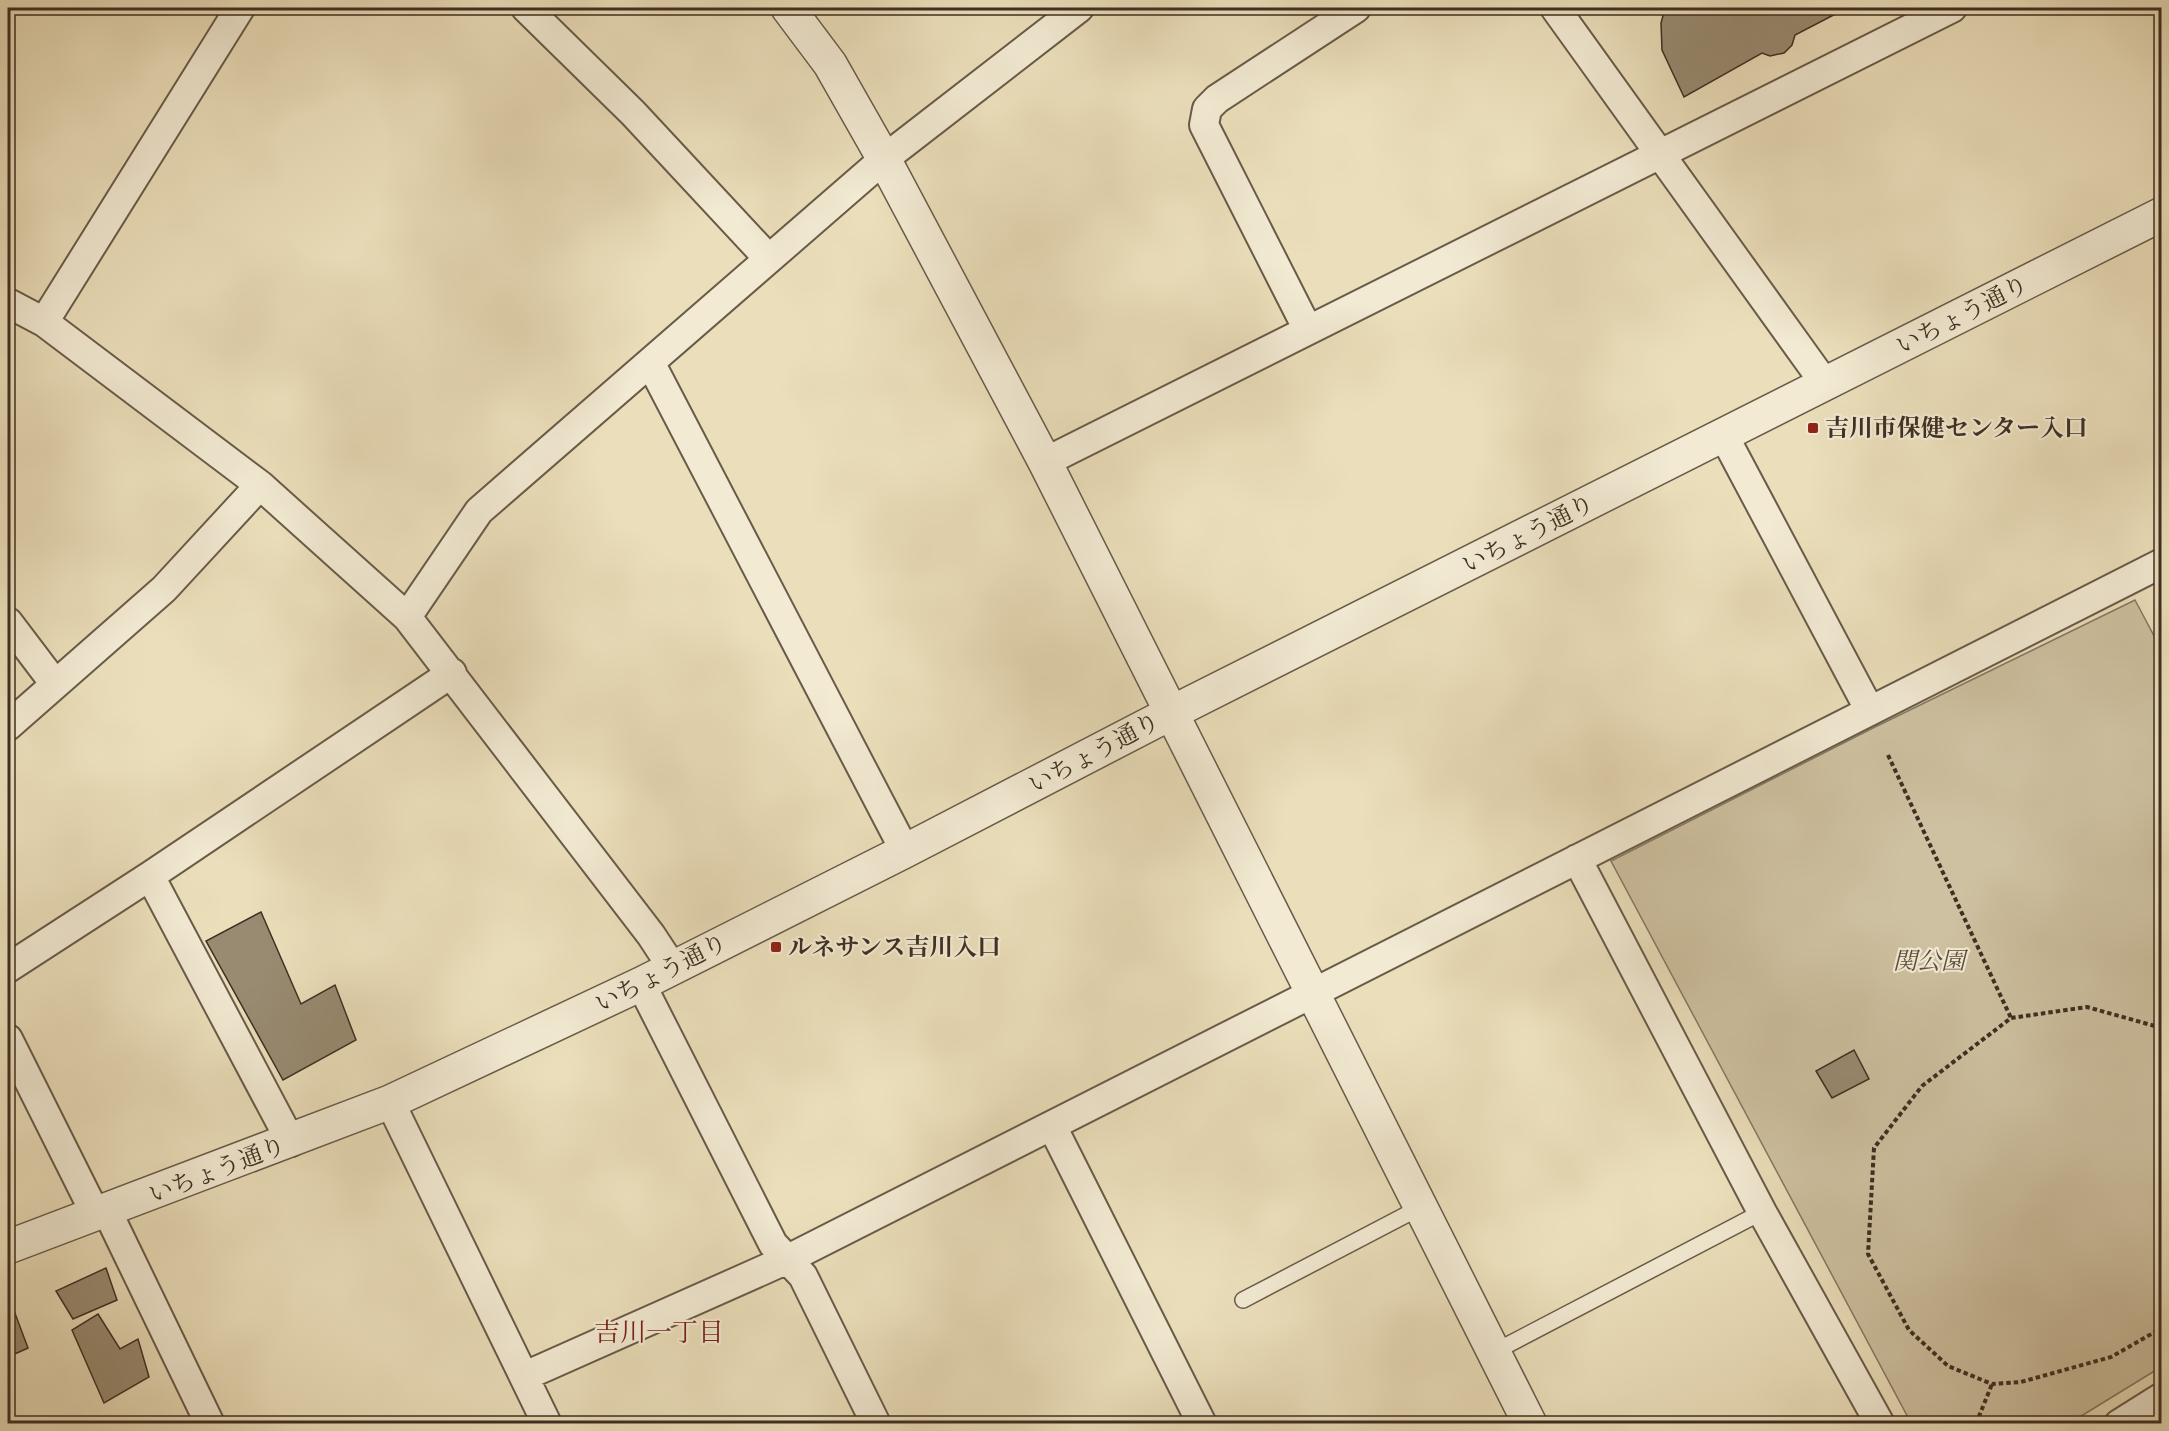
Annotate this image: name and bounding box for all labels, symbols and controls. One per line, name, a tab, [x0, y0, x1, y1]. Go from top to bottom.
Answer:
street label: いちょう通り	[1891, 270, 2033, 362]
place label: 吉川市保健センター入口	[1825, 414, 2088, 444]
marker: 吉川市保健センター入口	[1806, 421, 1820, 435]
street label: いちょう通り	[1457, 489, 1599, 581]
street label: いちょう通り	[1024, 707, 1165, 801]
street label: いちょう通り	[590, 928, 732, 1020]
place label: ルネサンス吉川入口	[788, 933, 1001, 963]
marker: ルネサンス吉川入口	[769, 940, 783, 954]
park label: 関公園	[1893, 947, 1969, 977]
street label: いちょう通り	[145, 1131, 290, 1211]
district label: 吉川一丁目	[594, 1317, 724, 1349]

